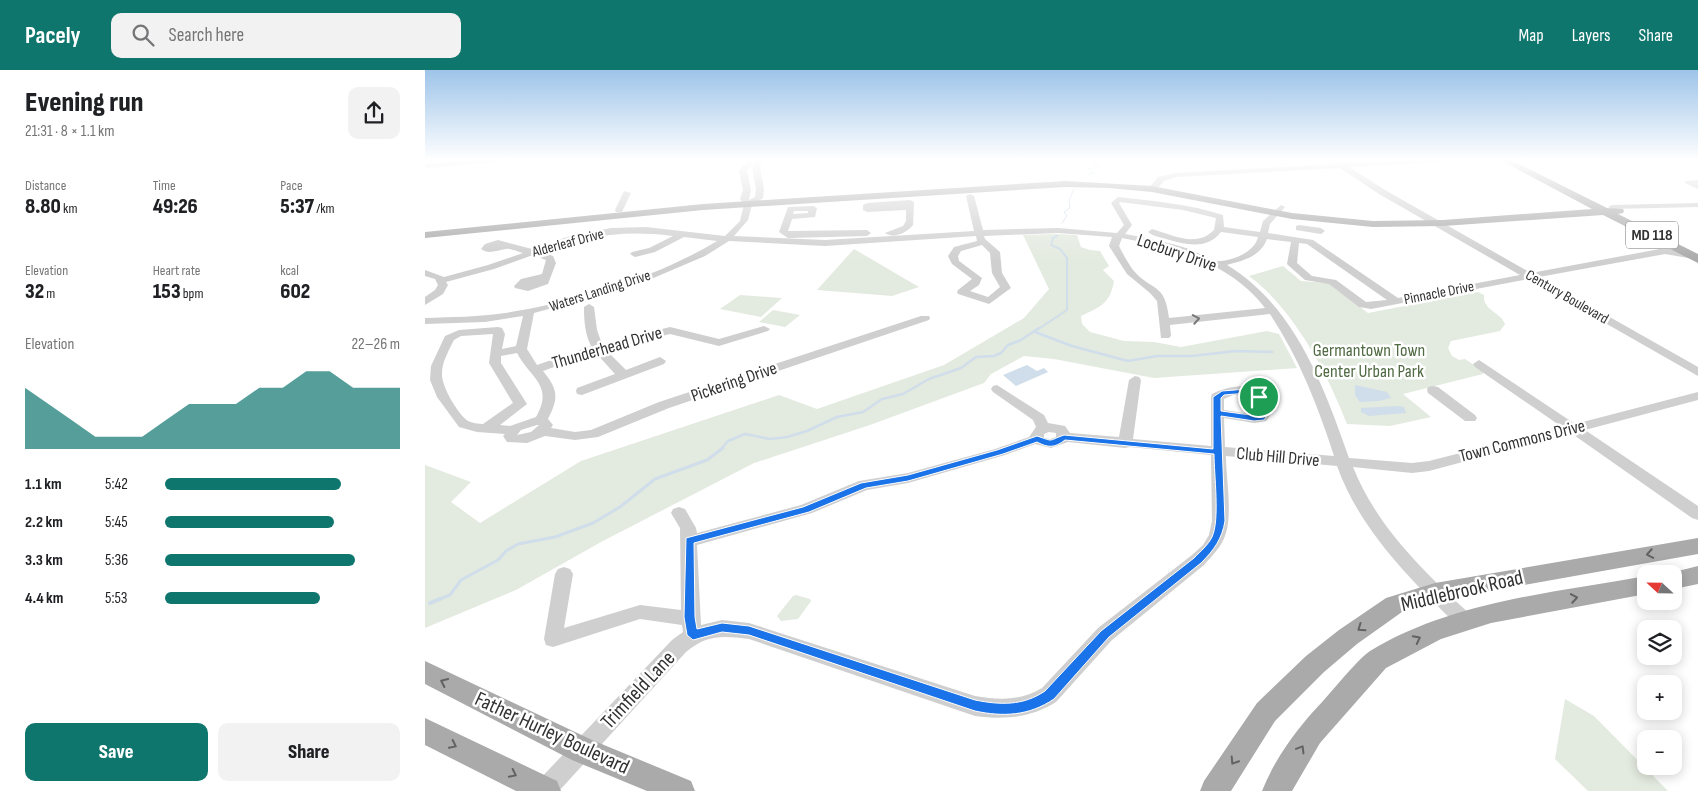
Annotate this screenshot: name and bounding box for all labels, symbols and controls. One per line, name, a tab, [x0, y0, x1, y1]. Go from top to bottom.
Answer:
search box	[111, 13, 461, 58]
text: Pacely	[25, 21, 81, 50]
icon: search	[129, 21, 157, 49]
text: Search here	[169, 24, 244, 47]
text: Map	[1519, 25, 1544, 46]
text: Layers	[1572, 25, 1611, 46]
text: Share	[1639, 25, 1673, 46]
text: Evening run	[25, 86, 143, 119]
button: share	[348, 87, 400, 139]
text: 21:31 · 8 × 1.1 km	[25, 122, 115, 141]
text: Distance	[25, 177, 66, 194]
text: Time	[153, 177, 176, 194]
text: Pace	[280, 177, 303, 194]
text: 8.80	[25, 194, 61, 219]
text: 49:26	[153, 194, 198, 219]
text: 5:37	[280, 194, 314, 219]
text: km	[61, 200, 77, 217]
text: /km	[314, 200, 335, 217]
road number: MD 118	[1626, 222, 1678, 248]
street label: Alderleaf Drive	[529, 224, 606, 262]
street label: Locbury Drive	[1134, 230, 1220, 276]
text: Elevation	[25, 262, 68, 279]
text: Heart rate	[153, 262, 200, 279]
text: kcal	[280, 262, 299, 279]
street label: Waters Landing Drive	[547, 266, 653, 316]
street label: Century Boulevard	[1522, 266, 1612, 328]
street label: Pinnacle Drive	[1402, 277, 1476, 309]
text: 32	[25, 279, 44, 304]
text: 153	[153, 279, 181, 304]
text: 602	[280, 279, 310, 304]
text: m	[44, 285, 55, 302]
text: bpm	[181, 285, 203, 302]
one-way arrow	[1192, 314, 1200, 325]
street label: Thunderhead Drive	[549, 322, 665, 374]
text: Elevation	[25, 335, 74, 354]
text: 22–26 m	[351, 335, 400, 354]
park label: Germantown Town Center Urban Park	[1313, 340, 1425, 382]
street label: Pickering Drive	[688, 357, 780, 407]
pin	[1238, 376, 1280, 418]
icon: arrive	[1245, 383, 1273, 411]
street label: Town Commons Drive	[1457, 415, 1587, 467]
street label: Club Hill Drive	[1236, 443, 1320, 471]
text: 1.1 km	[25, 475, 62, 494]
text: 5:42	[105, 475, 128, 494]
text: 2.2 km	[25, 513, 63, 532]
text: 5:45	[105, 513, 128, 532]
one-way arrow	[1646, 548, 1654, 558]
text: 3.3 km	[25, 551, 63, 570]
text: 5:36	[105, 551, 128, 570]
street label: Middlebrook Road	[1399, 565, 1525, 617]
north arrow	[1637, 565, 1683, 610]
map controls	[1637, 565, 1682, 775]
text: 4.4 km	[25, 589, 63, 608]
text: 5:53	[105, 589, 128, 608]
one-way arrow	[1569, 593, 1578, 603]
button: layers	[1637, 620, 1682, 665]
one-way arrow	[1357, 622, 1366, 631]
one-way arrow	[1412, 635, 1421, 645]
street label: Trimfield Lane	[596, 646, 680, 734]
button: +	[1637, 675, 1682, 720]
one-way arrow	[441, 678, 450, 688]
street label: Father Hurley Boulevard	[471, 686, 633, 780]
button: Save	[25, 723, 208, 781]
button: Share	[218, 723, 400, 781]
button: −	[1637, 730, 1682, 775]
one-way arrow	[448, 739, 457, 749]
one-way arrow	[1295, 746, 1305, 755]
one-way arrow	[1231, 755, 1240, 764]
one-way arrow	[508, 768, 517, 778]

